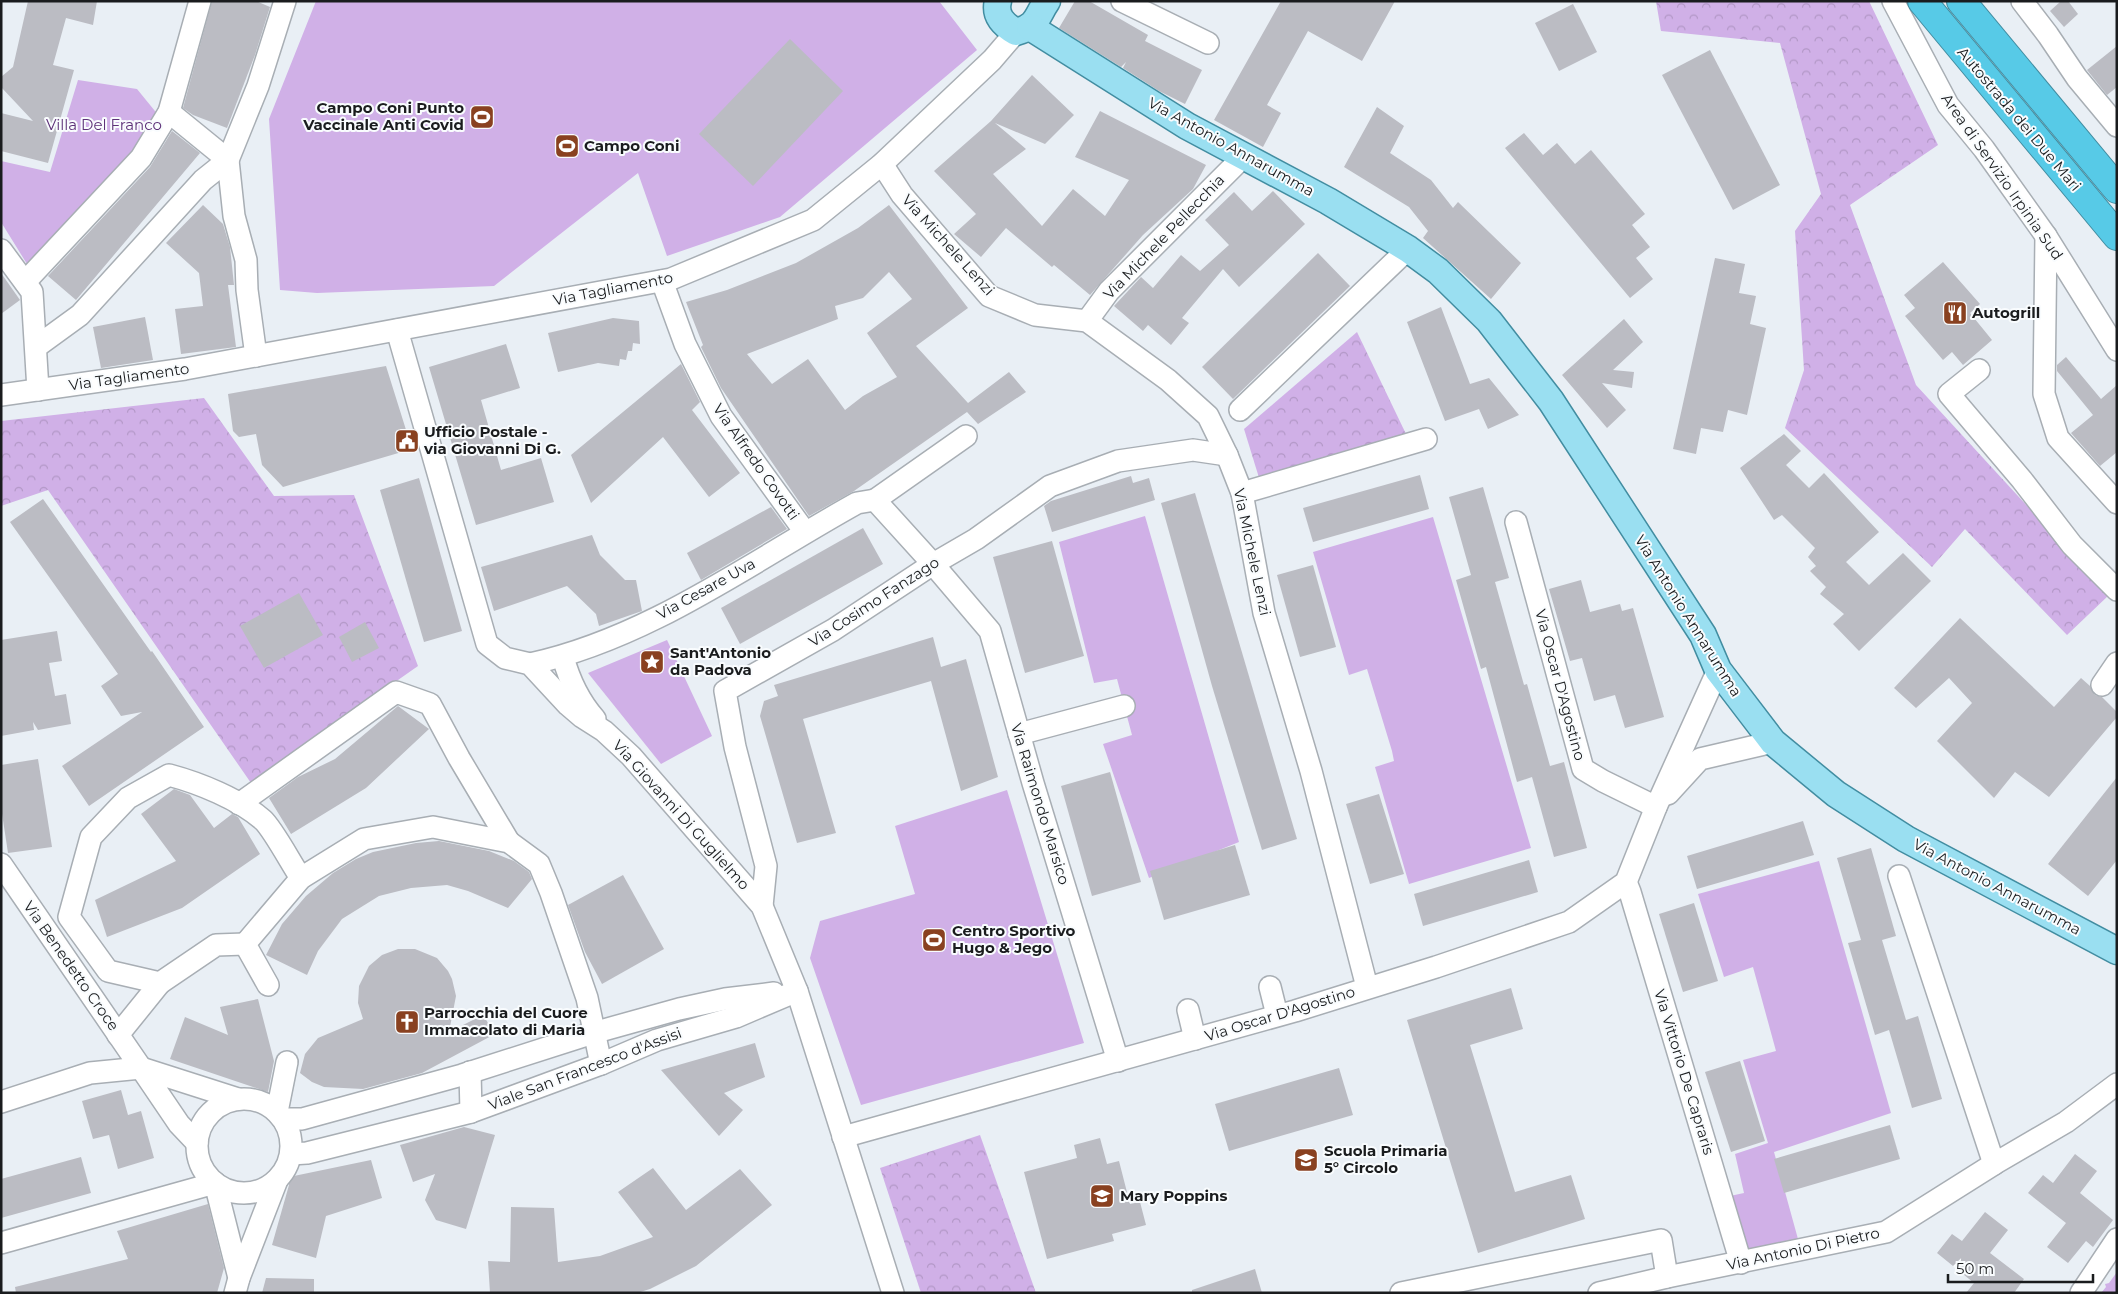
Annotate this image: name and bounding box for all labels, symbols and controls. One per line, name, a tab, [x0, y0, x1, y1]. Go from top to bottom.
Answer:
street label: Autostrada dei Due Mari	[1954, 43, 2085, 195]
street label: Area di Servizio Irpinia Sud	[1938, 90, 2067, 264]
street label: Via Antonio Annarumma	[1145, 93, 1318, 200]
place label: Campo Coni Punto Vaccinale Anti Covid	[302, 98, 464, 134]
sports icon: Campo Coni Punto Vaccinale Anti Covid	[469, 104, 495, 130]
park label: Villa Del Franco	[46, 115, 162, 134]
sports icon: Campo Coni	[554, 133, 580, 159]
place label: Campo Coni	[584, 136, 680, 155]
street label: Via Michele Pellecchia	[1099, 170, 1228, 303]
street label: Via Michele Lenzi	[898, 190, 999, 299]
street label: Via Tagliamento	[551, 268, 674, 309]
restaurant icon: Autogrill	[1942, 300, 1968, 326]
place label: Autogrill	[1971, 303, 2040, 322]
street label: Via Tagliamento	[67, 359, 190, 394]
street label: Via Alfredo Covotti	[709, 400, 804, 524]
place label: Ufficio Postale - via Giovanni Di G.	[423, 422, 561, 458]
public building icon: Ufficio Postale - via Giovanni Di G.	[394, 428, 420, 454]
street label: Via Michele Lenzi	[1230, 487, 1275, 617]
street label: Via Antonio Annarumma	[1631, 531, 1746, 700]
street label: Via Cosimo Fanzago	[805, 552, 943, 651]
street label: Via Cesare Uva	[653, 554, 758, 624]
street label: Via Oscar D'Agostino	[1531, 607, 1590, 763]
place label: Sant'Antonio da Padova	[670, 643, 771, 679]
place icon: Sant'Antonio da Padova	[639, 649, 665, 675]
street label: Via Raimondo Marsico	[1007, 721, 1074, 887]
street label: Via Giovanni Di Guglielmo	[609, 736, 754, 894]
street label: Via Antonio Annarumma	[1910, 834, 2084, 939]
street label: Via Benedetto Croce	[19, 897, 123, 1034]
place label: Centro Sportivo Hugo & Jego	[952, 921, 1076, 957]
sports icon: Centro Sportivo Hugo & Jego	[921, 927, 947, 953]
street label: Via Oscar D'Agostino	[1202, 982, 1357, 1045]
street label: Via Vittorio De Capraris	[1650, 987, 1719, 1157]
place label: Parrocchia del Cuore Immacolato di Maria	[424, 1003, 588, 1039]
church icon: Parrocchia del Cuore Immacolato di Maria	[394, 1009, 420, 1035]
street label: Viale San Francesco d'Assisi	[485, 1023, 684, 1114]
place label: Scuola Primaria 5° Circolo	[1324, 1141, 1448, 1177]
school or university icon: Scuola Primaria 5° Circolo	[1293, 1147, 1319, 1173]
school or university icon: Mary Poppins	[1089, 1183, 1115, 1209]
place label: Mary Poppins	[1120, 1186, 1227, 1205]
street label: Via Antonio Di Pietro	[1725, 1223, 1881, 1274]
scale bar	[1948, 1252, 2093, 1284]
text: 50 m	[1956, 1259, 1994, 1278]

